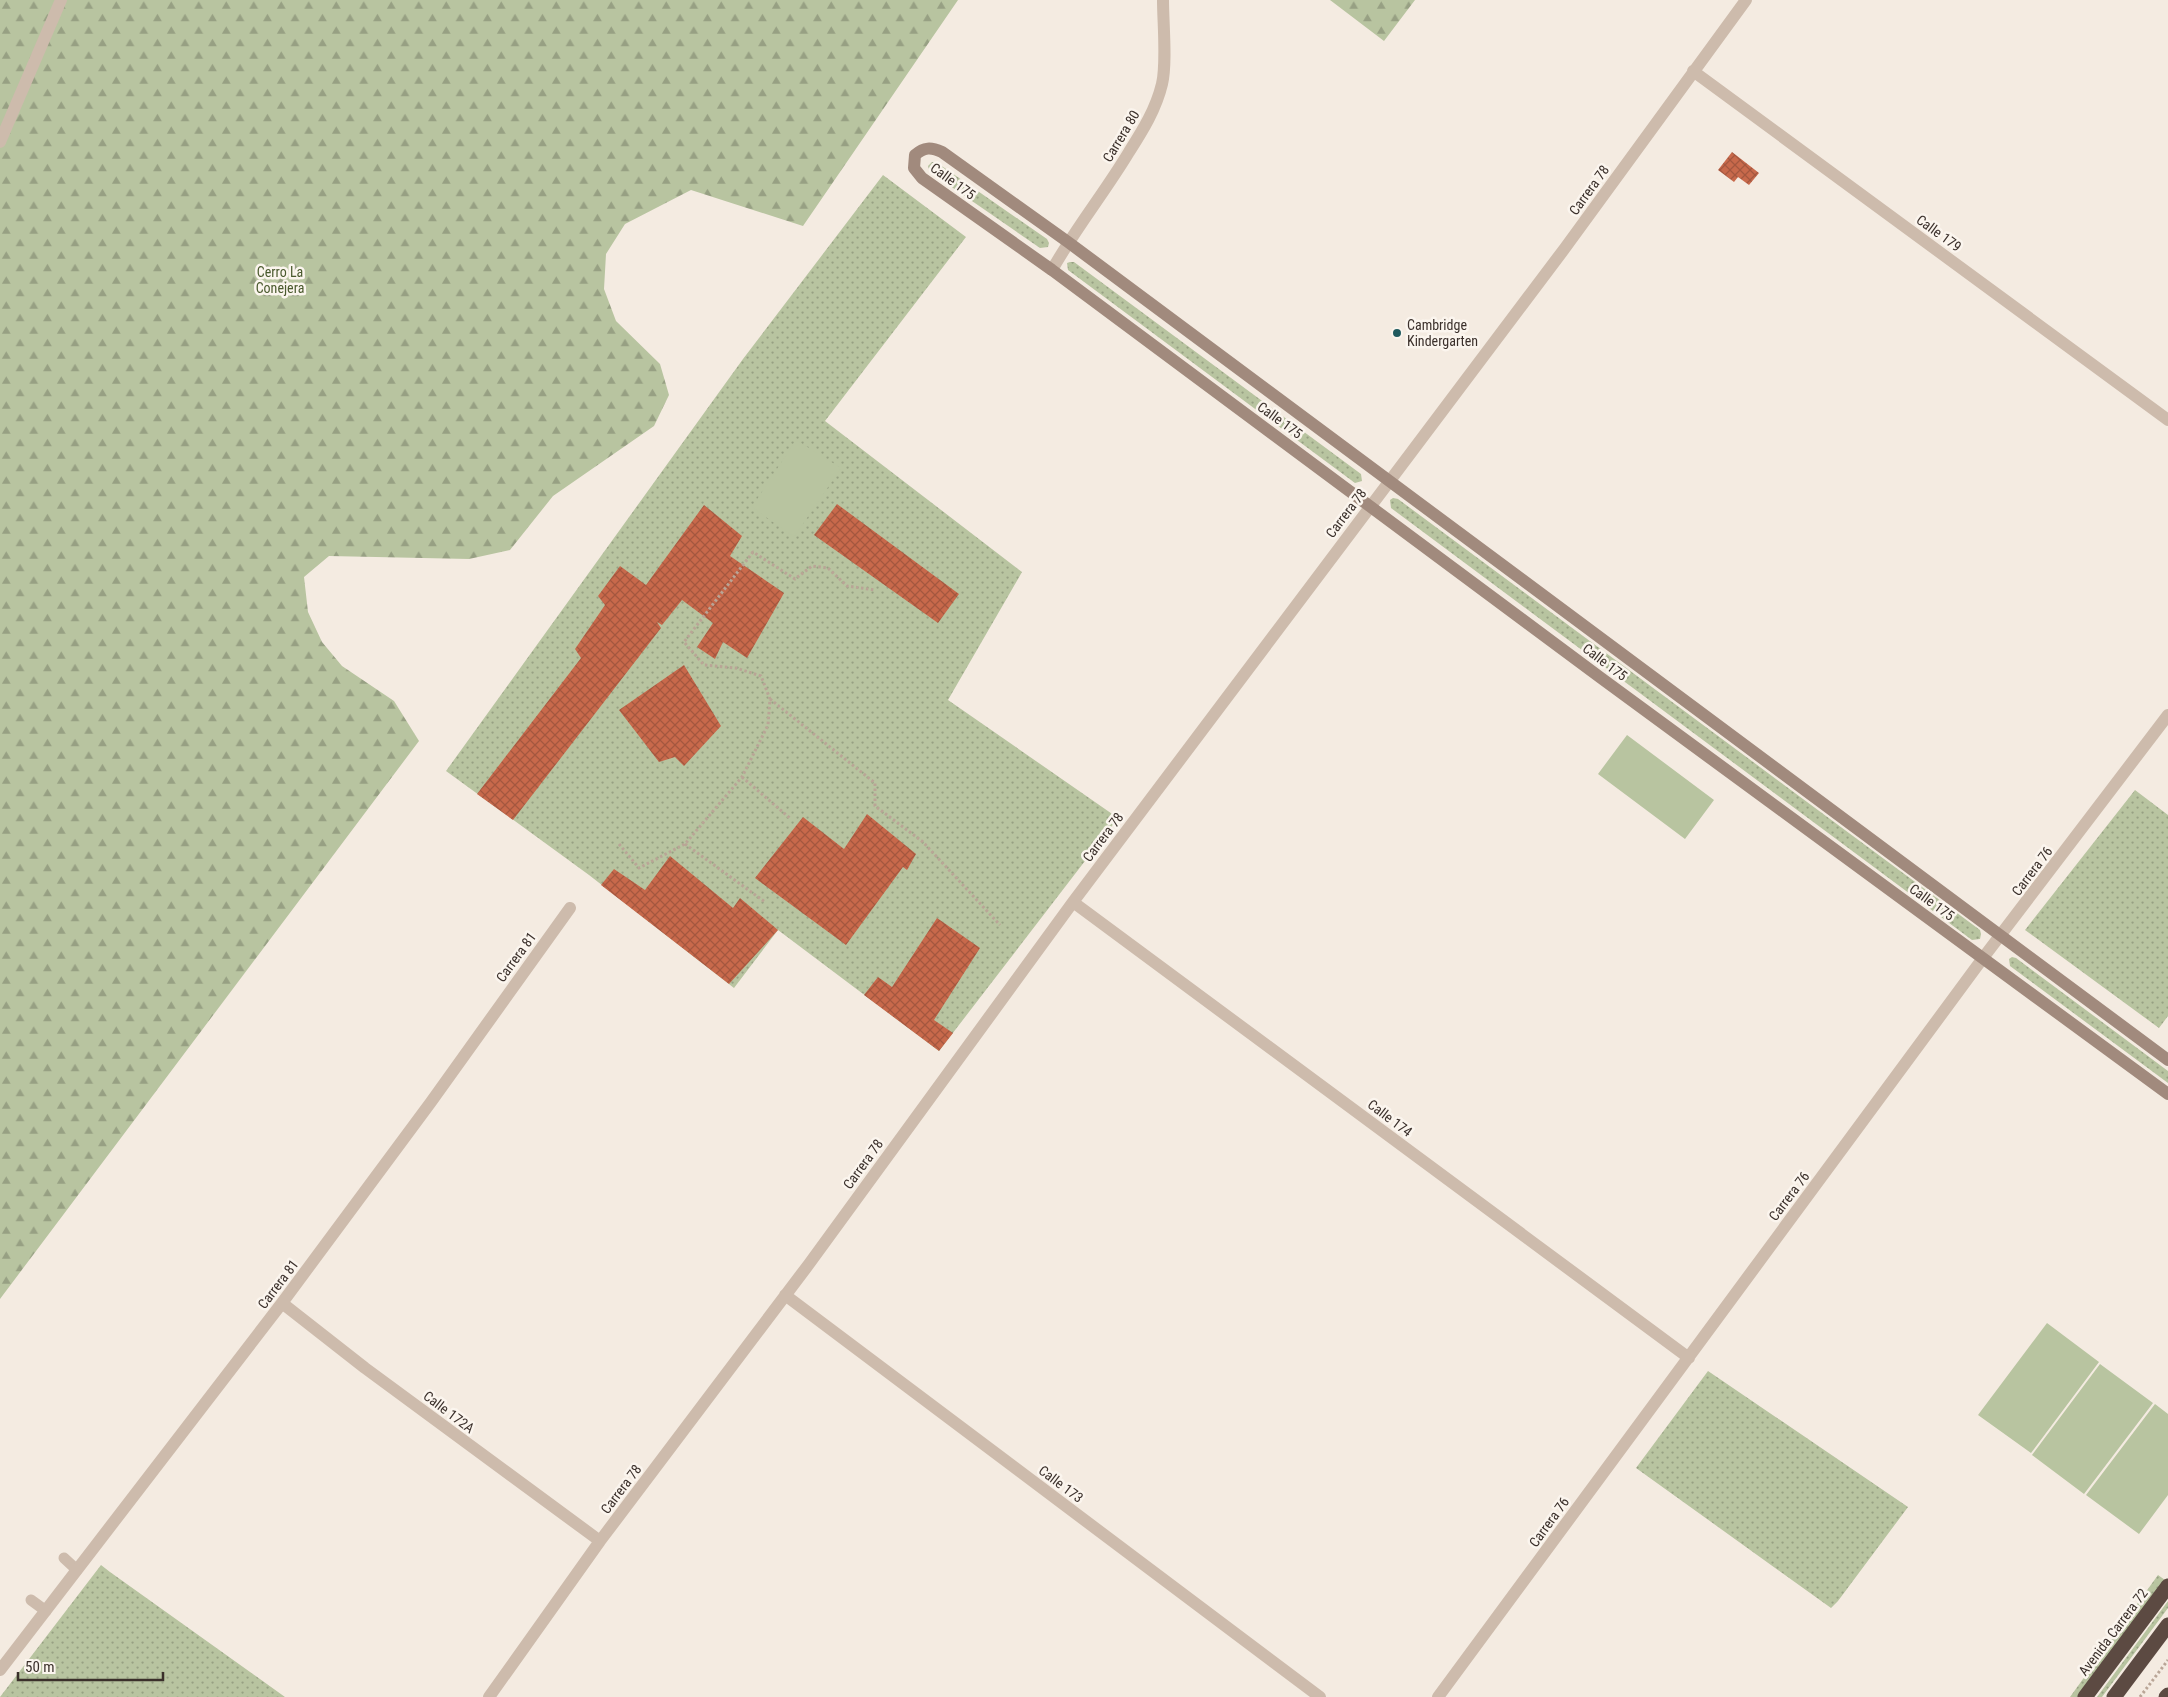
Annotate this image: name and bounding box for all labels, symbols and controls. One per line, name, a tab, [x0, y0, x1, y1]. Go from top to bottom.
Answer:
street label: Carrera 80	[1099, 107, 1143, 165]
street label: Calle 175	[927, 159, 979, 203]
street label: Carrera 78	[1566, 162, 1612, 218]
street label: Calle 179	[1913, 211, 1965, 255]
park label: Cerro La Conejera	[256, 264, 304, 296]
place label: Cambridge Kindergarten	[1407, 317, 1478, 349]
marker: Cambridge Kindergarten	[1391, 327, 1403, 339]
street label: Calle 175	[1254, 398, 1306, 442]
street label: Carrera 78	[1322, 485, 1370, 541]
street label: Calle 175	[1580, 640, 1630, 684]
street label: Carrera 78	[1079, 809, 1127, 865]
street label: Carrera 76	[2008, 843, 2056, 899]
street label: Calle 175	[1906, 880, 1958, 924]
street label: Carrera 81	[493, 929, 539, 985]
street label: Calle 174	[1365, 1096, 1415, 1140]
street label: Carrera 78	[840, 1136, 886, 1192]
street label: Carrera 76	[1765, 1168, 1813, 1224]
street label: Carrera 81	[254, 1256, 302, 1312]
street label: Calle 172A	[420, 1388, 478, 1436]
street label: Carrera 78	[597, 1461, 645, 1517]
street label: Calle 173	[1036, 1462, 1086, 1506]
street label: Carrera 76	[1526, 1494, 1572, 1550]
street label: Avenida Carrera 72	[2075, 1585, 2151, 1679]
scale bar	[18, 1650, 162, 1682]
text: 50 m	[25, 1658, 55, 1676]

